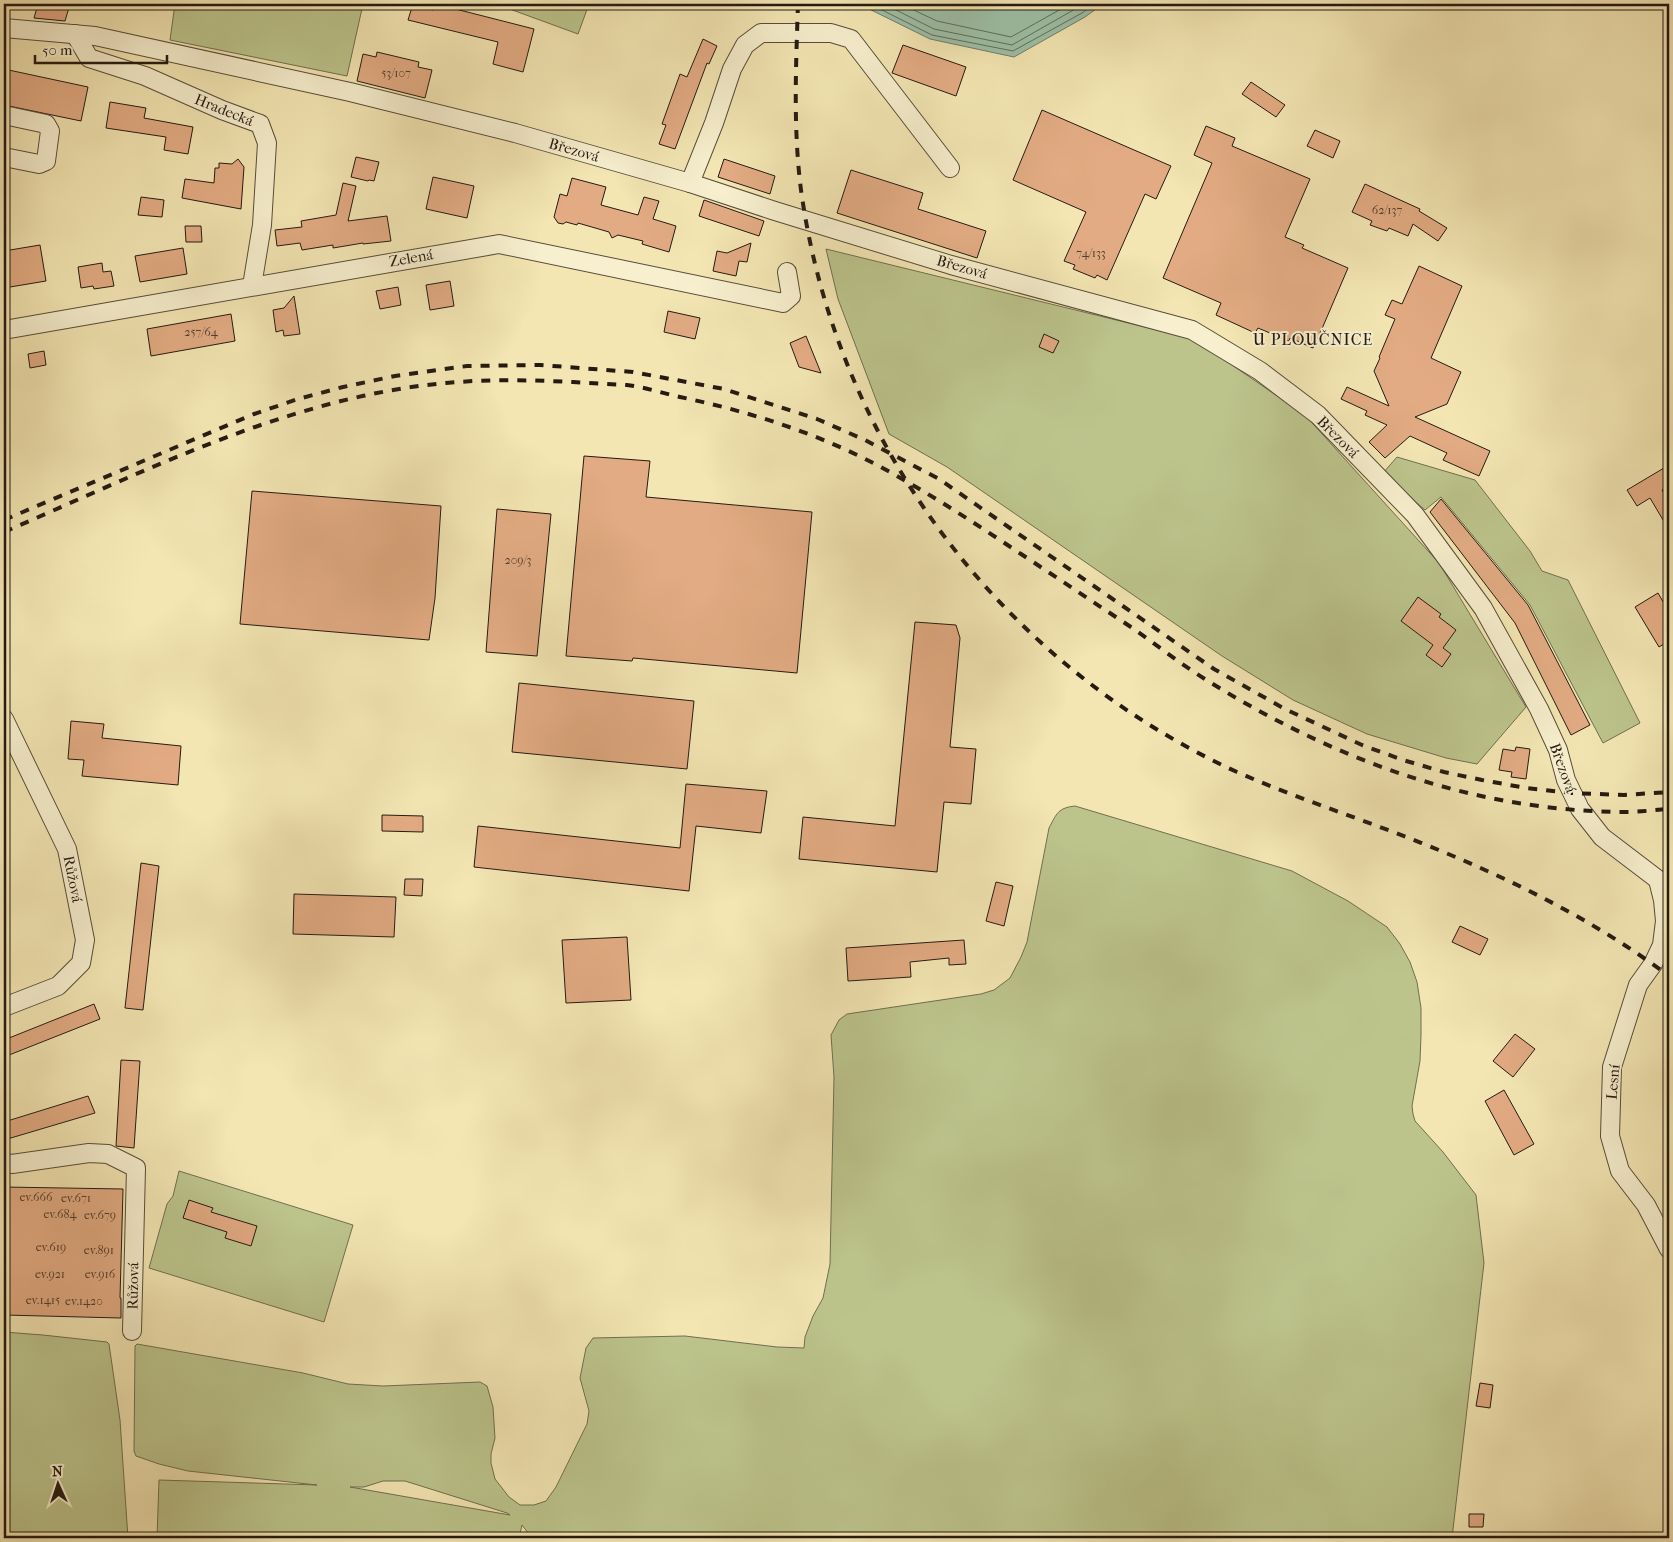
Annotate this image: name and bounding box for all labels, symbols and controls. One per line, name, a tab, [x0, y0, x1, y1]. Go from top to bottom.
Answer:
scale bar	[35, 32, 168, 64]
text: 50 m	[42, 41, 73, 59]
house number: 53/107	[381, 66, 411, 80]
street label: Hradecká	[192, 90, 257, 130]
street label: Březová	[547, 134, 602, 166]
house number: 62/137	[1372, 203, 1403, 217]
street label: Zelená	[387, 245, 436, 271]
house number: 74/133	[1076, 246, 1106, 260]
street label: Březová	[935, 251, 990, 283]
house number: 257/64	[184, 325, 219, 339]
district label: U PLOUČNICE	[1253, 329, 1373, 349]
street label: Březová	[1313, 412, 1363, 462]
house number: 209/3	[505, 553, 532, 567]
street label: Březová	[1546, 741, 1581, 796]
street label: Růžová	[60, 854, 87, 905]
street label: Lesní	[1602, 1063, 1624, 1100]
house number: ev.666	[19, 1190, 53, 1204]
house number: ev.671	[61, 1191, 91, 1205]
house number: ev.684	[43, 1207, 78, 1221]
house number: ev.679	[84, 1208, 116, 1222]
house number: ev.619	[36, 1240, 66, 1254]
house number: ev.891	[84, 1243, 114, 1257]
street label: Růžová	[124, 1261, 142, 1310]
house number: ev.921	[35, 1267, 65, 1281]
house number: ev.916	[85, 1267, 116, 1281]
house number: ev.1415	[26, 1293, 60, 1307]
house number: ev.1420	[65, 1294, 103, 1308]
north arrow	[32, 1460, 82, 1510]
text: N	[52, 1463, 63, 1480]

